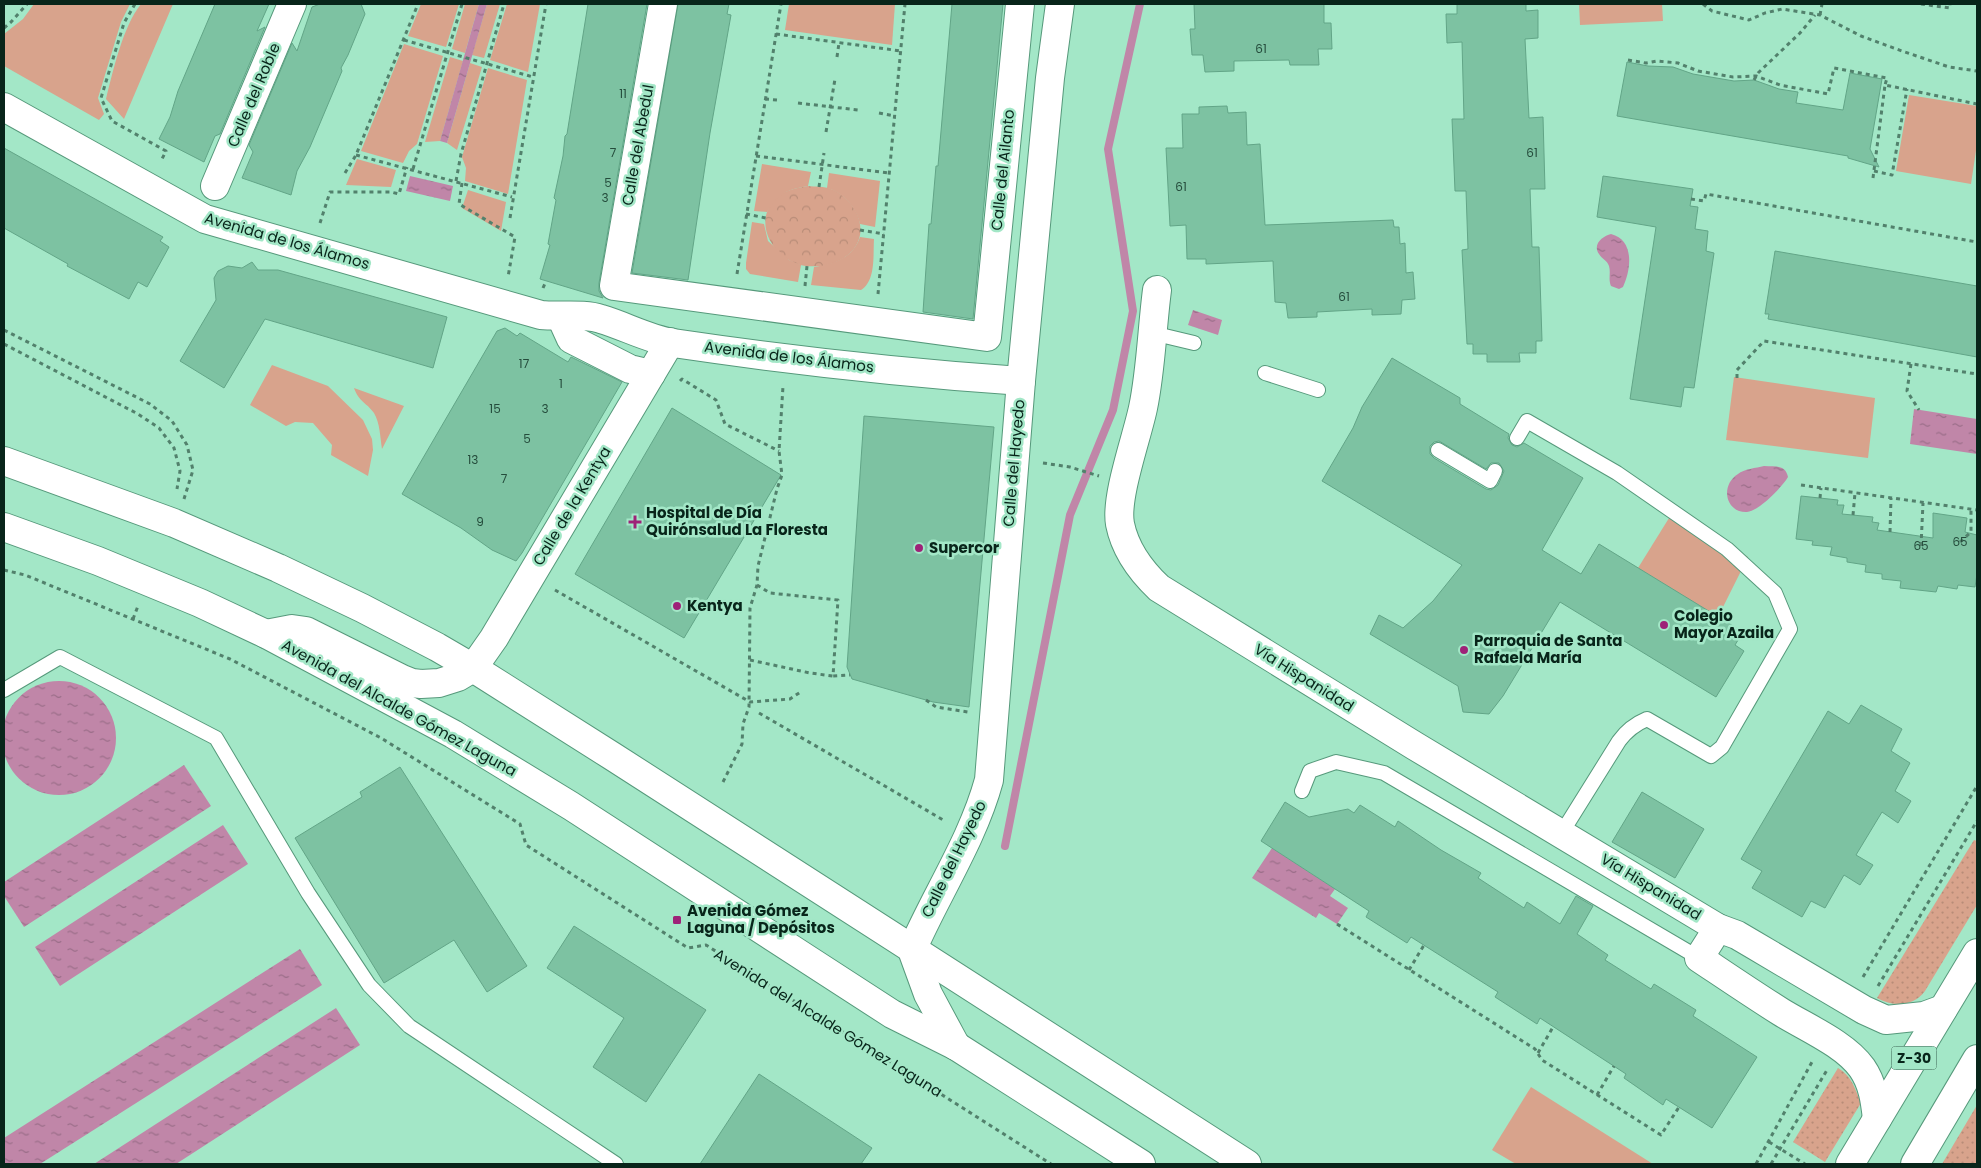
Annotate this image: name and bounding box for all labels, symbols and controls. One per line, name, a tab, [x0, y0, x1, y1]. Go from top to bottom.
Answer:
street label: Calle del Roble	[222, 39, 285, 150]
house number: 61	[1255, 40, 1267, 57]
street label: Calle del Abedul	[617, 83, 658, 207]
house number: 11	[619, 85, 627, 102]
street label: Calle del Ailanto	[986, 108, 1019, 232]
house number: 7	[610, 144, 617, 161]
house number: 61	[1526, 144, 1538, 161]
house number: 5	[604, 174, 612, 191]
house number: 61	[1175, 178, 1187, 195]
house number: 3	[601, 189, 609, 206]
street label: Avenida de los Álamos	[202, 207, 372, 274]
house number: 61	[1338, 288, 1350, 305]
street label: Avenida de los Álamos	[703, 336, 875, 377]
house number: 17	[519, 355, 530, 372]
house number: 1	[559, 375, 563, 392]
street label: Calle del Hayedo	[997, 399, 1030, 527]
house number: 15	[489, 400, 501, 417]
house number: 3	[541, 400, 549, 417]
house number: 5	[523, 430, 531, 447]
street label: Calle de la Kentya	[528, 442, 615, 569]
house number: 13	[468, 451, 478, 468]
house number: 7	[501, 470, 508, 487]
place label: Hospital de Día Quirónsalud La Floresta	[646, 502, 828, 540]
house number: 9	[476, 513, 484, 530]
marker: Hospital de Día Quirónsalud La Floresta	[628, 515, 642, 529]
house number: 65	[1952, 533, 1968, 550]
place label: Supercor	[929, 537, 1000, 558]
house number: 65	[1913, 537, 1929, 554]
marker: Supercor	[913, 542, 925, 554]
place label: Kentya	[687, 595, 743, 616]
marker: Kentya	[671, 600, 683, 612]
place label: Colegio Mayor Azaila	[1674, 605, 1774, 643]
marker: Colegio Mayor Azaila	[1658, 619, 1670, 631]
place label: Parroquia de Santa Rafaela María	[1474, 630, 1622, 668]
street label: Avenida del Alcalde Gómez Laguna	[278, 634, 521, 781]
street label: Vía Hispanidad	[1250, 638, 1358, 717]
marker: Parroquia de Santa Rafaela María	[1458, 644, 1470, 656]
street label: Calle del Hayedo	[916, 797, 991, 921]
street label: Vía Hispanidad	[1597, 848, 1705, 925]
place label: Avenida Gómez Laguna / Depósitos	[687, 900, 835, 938]
marker: Avenida Gómez Laguna / Depósitos	[671, 914, 683, 926]
street label: Avenida del Alcalde Gómez Laguna	[710, 943, 946, 1102]
road number: Z-30	[1892, 1046, 1936, 1070]

